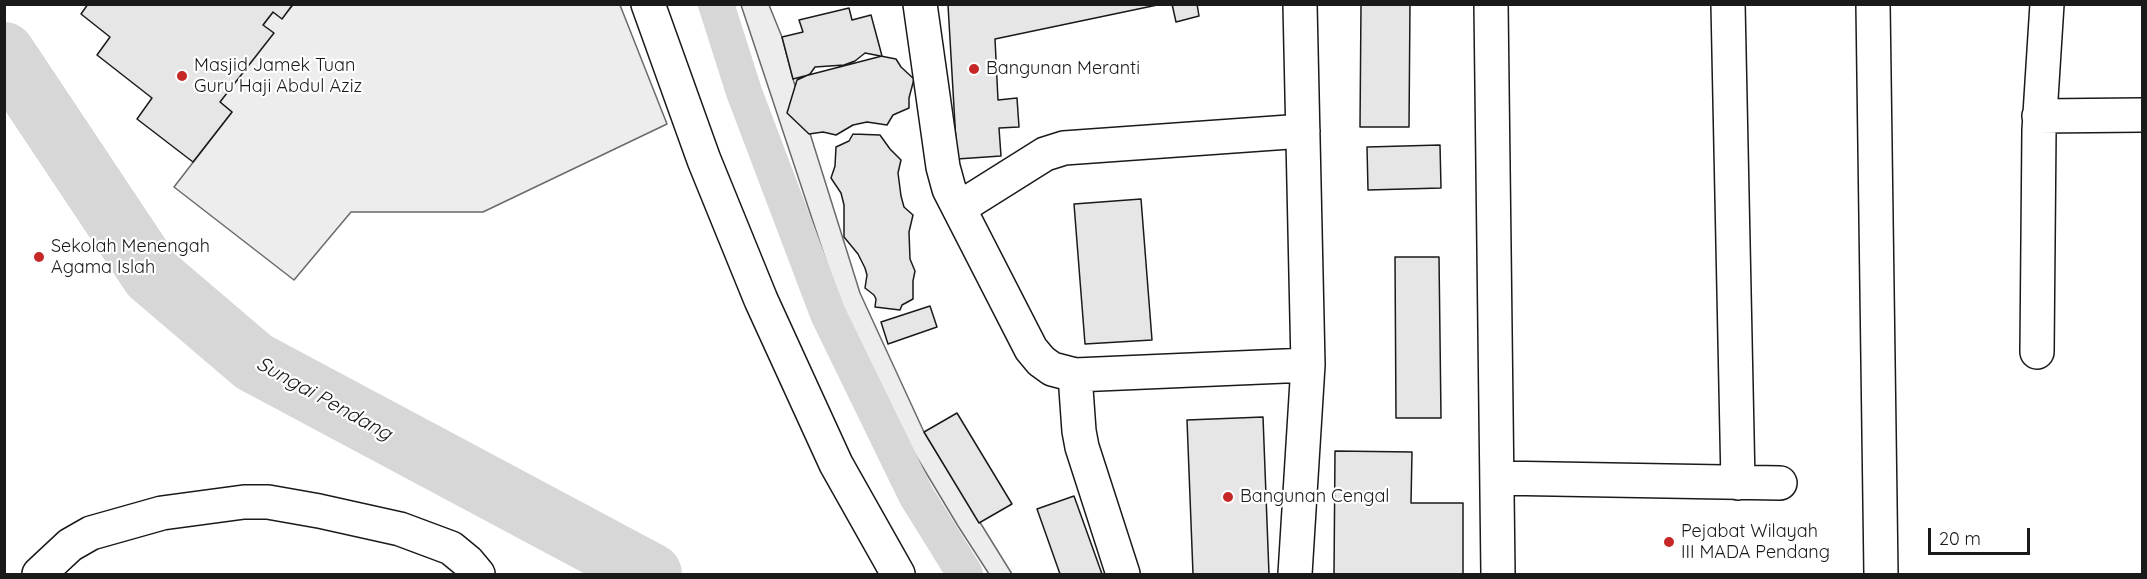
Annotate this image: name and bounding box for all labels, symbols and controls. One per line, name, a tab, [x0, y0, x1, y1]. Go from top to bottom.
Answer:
place label: Masjid Jamek Tuan Guru Haji Abdul Aziz	[194, 55, 362, 98]
place label: Bangunan Meranti	[986, 58, 1140, 80]
marker: Bangunan Meranti	[967, 62, 981, 76]
marker: Masjid Jamek Tuan Guru Haji Abdul Aziz	[175, 69, 189, 83]
place label: Sekolah Menengah Agama Islah	[51, 236, 210, 278]
marker: Sekolah Menengah Agama Islah	[32, 250, 46, 264]
water label: Sungai Pendang	[252, 352, 396, 446]
place label: Bangunan Cengal	[1240, 486, 1390, 508]
marker: Bangunan Cengal	[1221, 490, 1235, 504]
scale bar	[1931, 516, 2033, 554]
place label: Pejabat Wilayah III MADA Pendang	[1681, 521, 1830, 564]
text: 20 m	[1939, 527, 1981, 550]
marker: Pejabat Wilayah III MADA Pendang	[1662, 535, 1676, 549]

